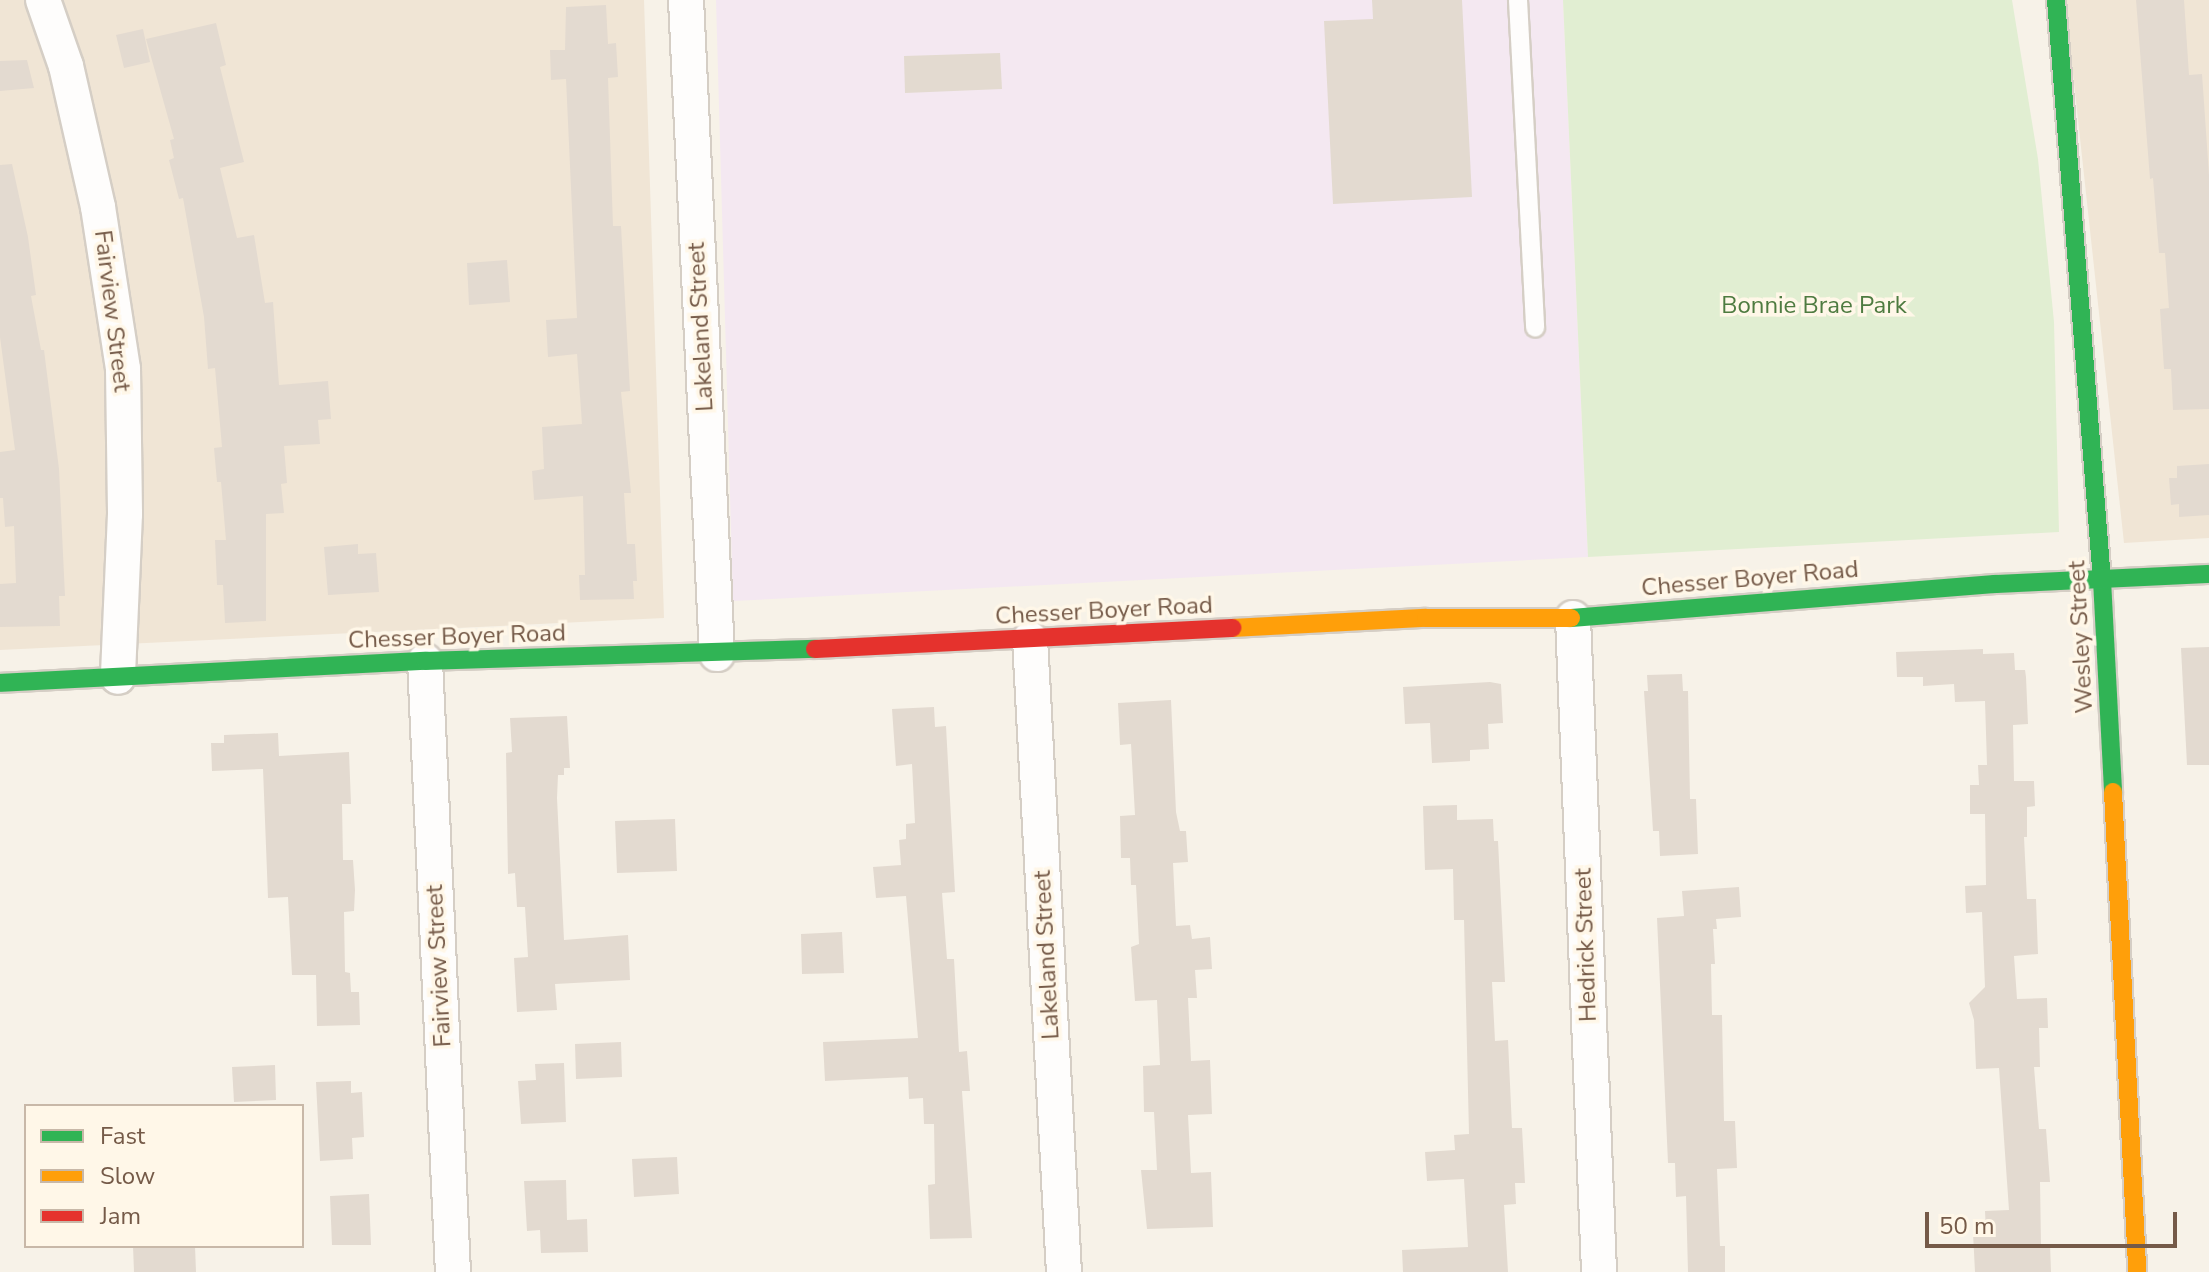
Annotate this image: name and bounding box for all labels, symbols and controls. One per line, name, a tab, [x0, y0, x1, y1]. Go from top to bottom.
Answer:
street label: Fairview Street	[88, 229, 136, 393]
street label: Lakeland Street	[682, 242, 720, 412]
park label: Bonnie Brae Park	[1721, 292, 1907, 320]
street label: Chesser Boyer Road	[1640, 555, 1860, 603]
street label: Wesley Street	[2063, 560, 2099, 714]
street label: Chesser Boyer Road	[994, 591, 1214, 631]
street label: Chesser Boyer Road	[348, 619, 566, 655]
street label: Hedrick Street	[1569, 868, 1603, 1022]
street label: Lakeland Street	[1028, 870, 1066, 1040]
street label: Fairview Street	[420, 884, 458, 1048]
legend	[24, 1104, 304, 1248]
text: Fast	[100, 1120, 145, 1152]
text: Slow	[100, 1160, 155, 1192]
scale bar	[1929, 1196, 2181, 1246]
text: Jam	[100, 1200, 141, 1232]
text: 50 m	[1939, 1210, 1995, 1242]

